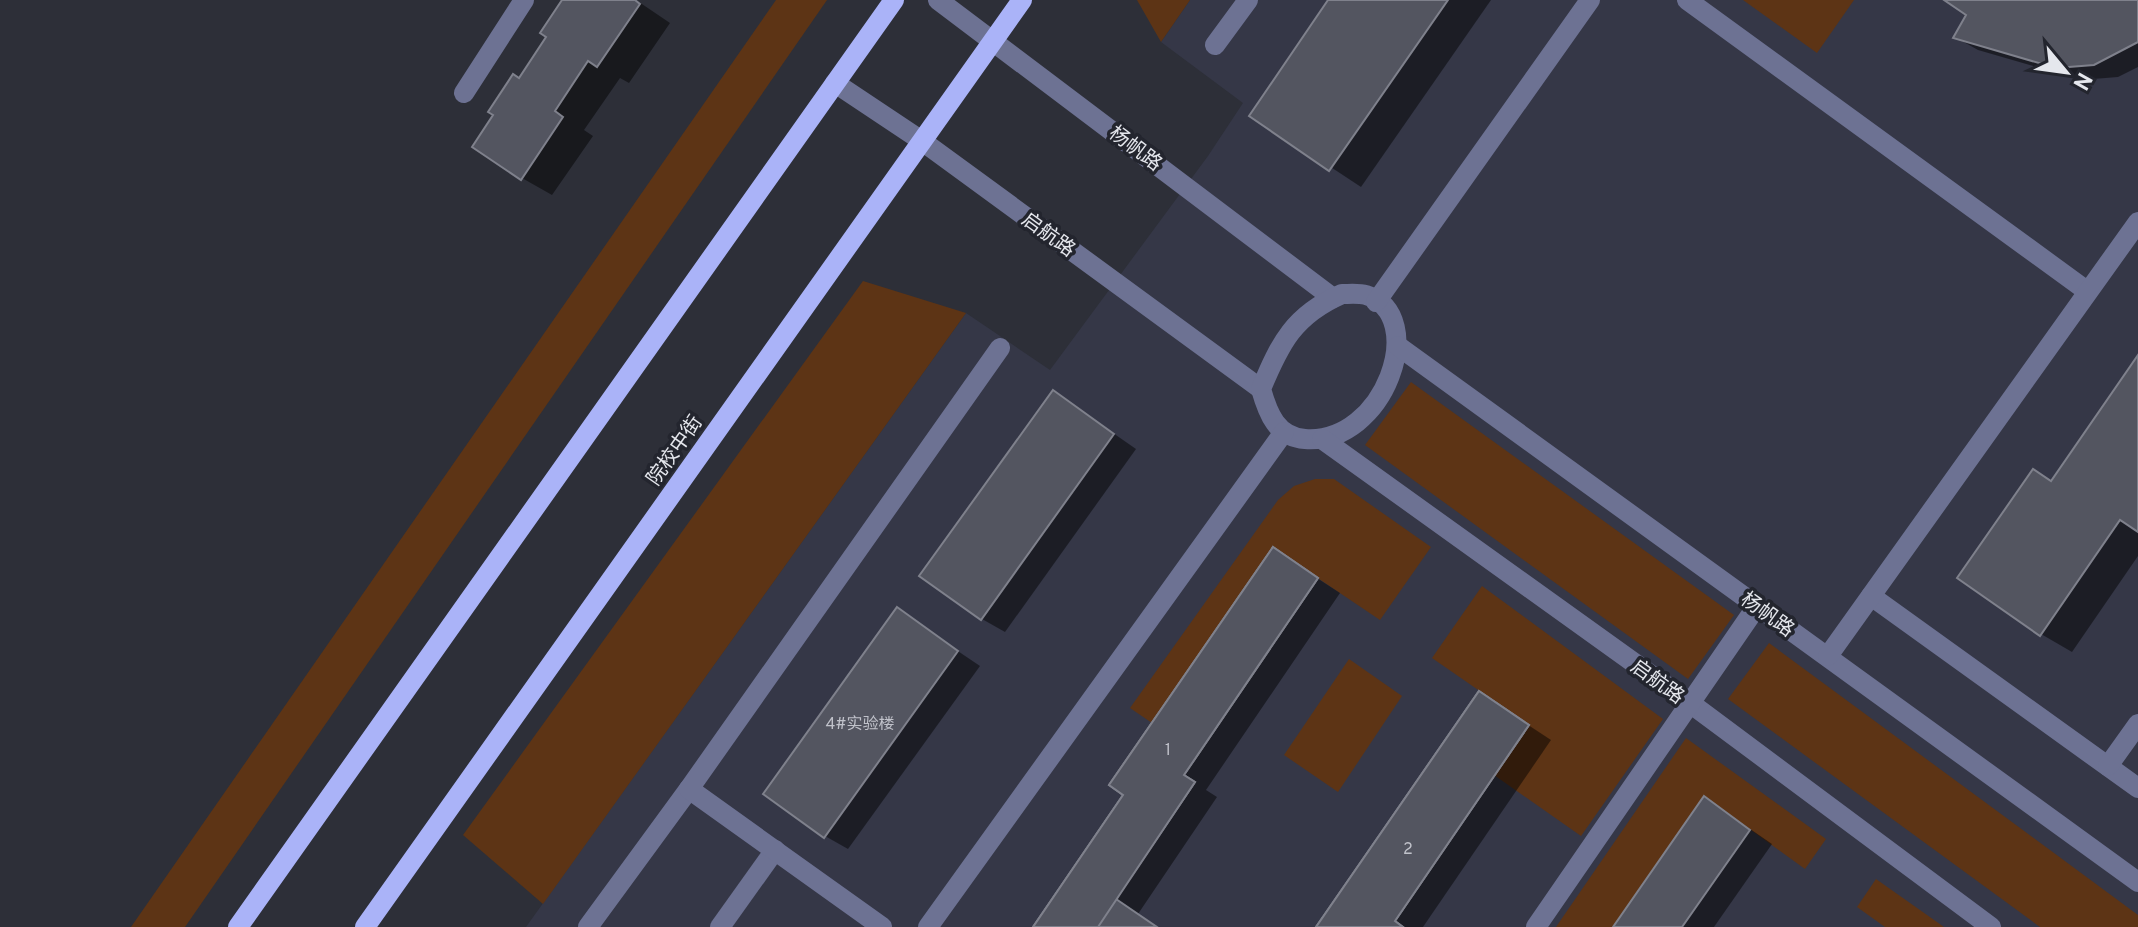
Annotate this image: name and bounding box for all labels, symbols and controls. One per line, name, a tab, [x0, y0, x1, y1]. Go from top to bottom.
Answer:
north arrow	[2026, 32, 2106, 112]
text: N	[2066, 67, 2097, 94]
street label: 杨帆路	[1103, 121, 1167, 178]
street label: 启航路	[1016, 207, 1080, 264]
street label: 院校中街	[642, 411, 709, 491]
street label: 杨帆路	[1735, 587, 1799, 644]
street label: 启航路	[1625, 654, 1689, 711]
house number: 4#实验楼	[826, 715, 894, 735]
house number: 1	[1165, 741, 1171, 761]
house number: 2	[1403, 840, 1413, 860]

